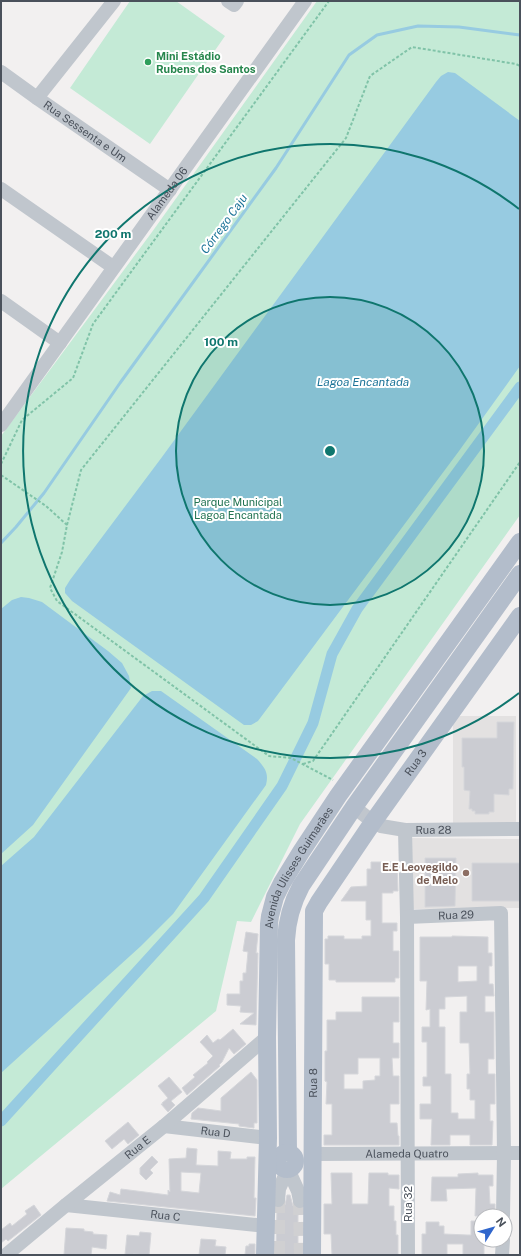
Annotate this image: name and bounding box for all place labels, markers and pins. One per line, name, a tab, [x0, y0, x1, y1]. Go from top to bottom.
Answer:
place label: Mini Estádio Rubens dos Santos	[156, 50, 256, 75]
marker: Mini Estádio Rubens dos Santos	[143, 57, 153, 67]
centre of rings	[323, 444, 337, 458]
place label: E.E Leovegildo de Melo	[382, 861, 458, 886]
marker: E.E Leovegildo de Melo	[461, 868, 471, 878]

